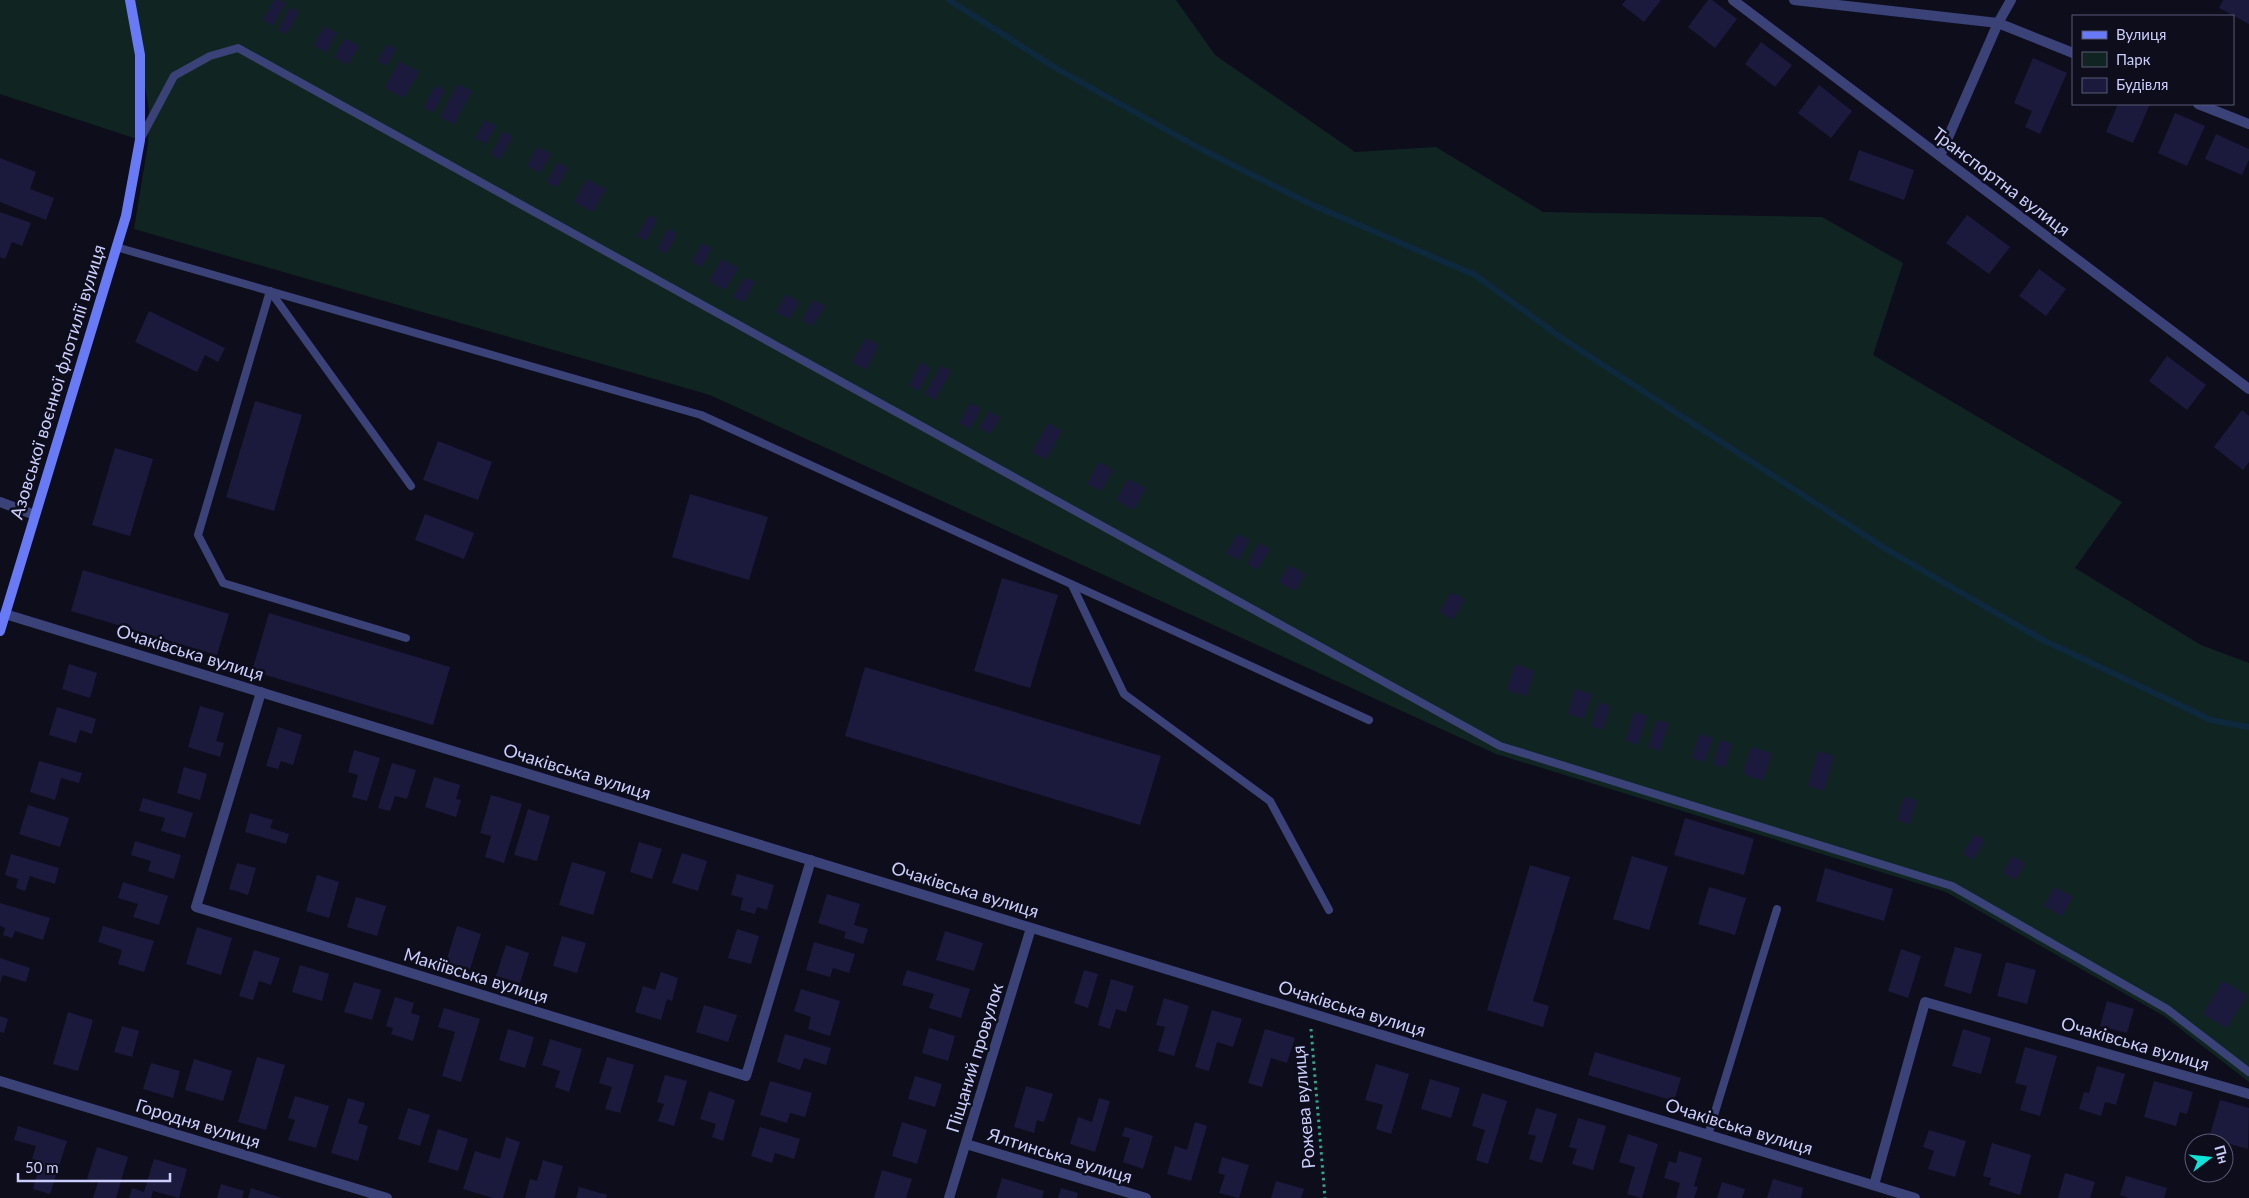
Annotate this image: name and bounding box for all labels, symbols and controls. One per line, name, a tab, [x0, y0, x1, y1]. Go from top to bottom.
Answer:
legend	[2072, 15, 2234, 105]
text: Вулиця	[2116, 25, 2166, 43]
text: Парк	[2116, 50, 2151, 68]
text: Будівля	[2116, 75, 2168, 93]
street label: Транспортна вулиця	[1928, 122, 2075, 240]
street label: Азовської воєнної флотилії вулиця	[5, 242, 109, 522]
street label: Очаківська вулиця	[114, 619, 267, 685]
street label: Очаківська вулиця	[501, 738, 654, 804]
street label: Очаківська вулиця	[889, 856, 1042, 922]
street label: Макіївська вулиця	[401, 943, 551, 1008]
street label: Очаківська вулиця	[1276, 975, 1429, 1041]
street label: Піщаний провулок	[941, 980, 1007, 1135]
street label: Очаківська вулиця	[2059, 1011, 2212, 1075]
street label: Рожева вулиця	[1287, 1044, 1319, 1170]
street label: Очаківська вулиця	[1663, 1093, 1816, 1159]
street label: Городня вулиця	[133, 1094, 263, 1152]
street label: Ялтинська вулиця	[984, 1122, 1135, 1187]
north arrow	[2184, 1133, 2234, 1183]
text: Пн	[2211, 1143, 2233, 1165]
scale bar	[18, 1150, 170, 1182]
text: 50 m	[25, 1158, 59, 1176]

